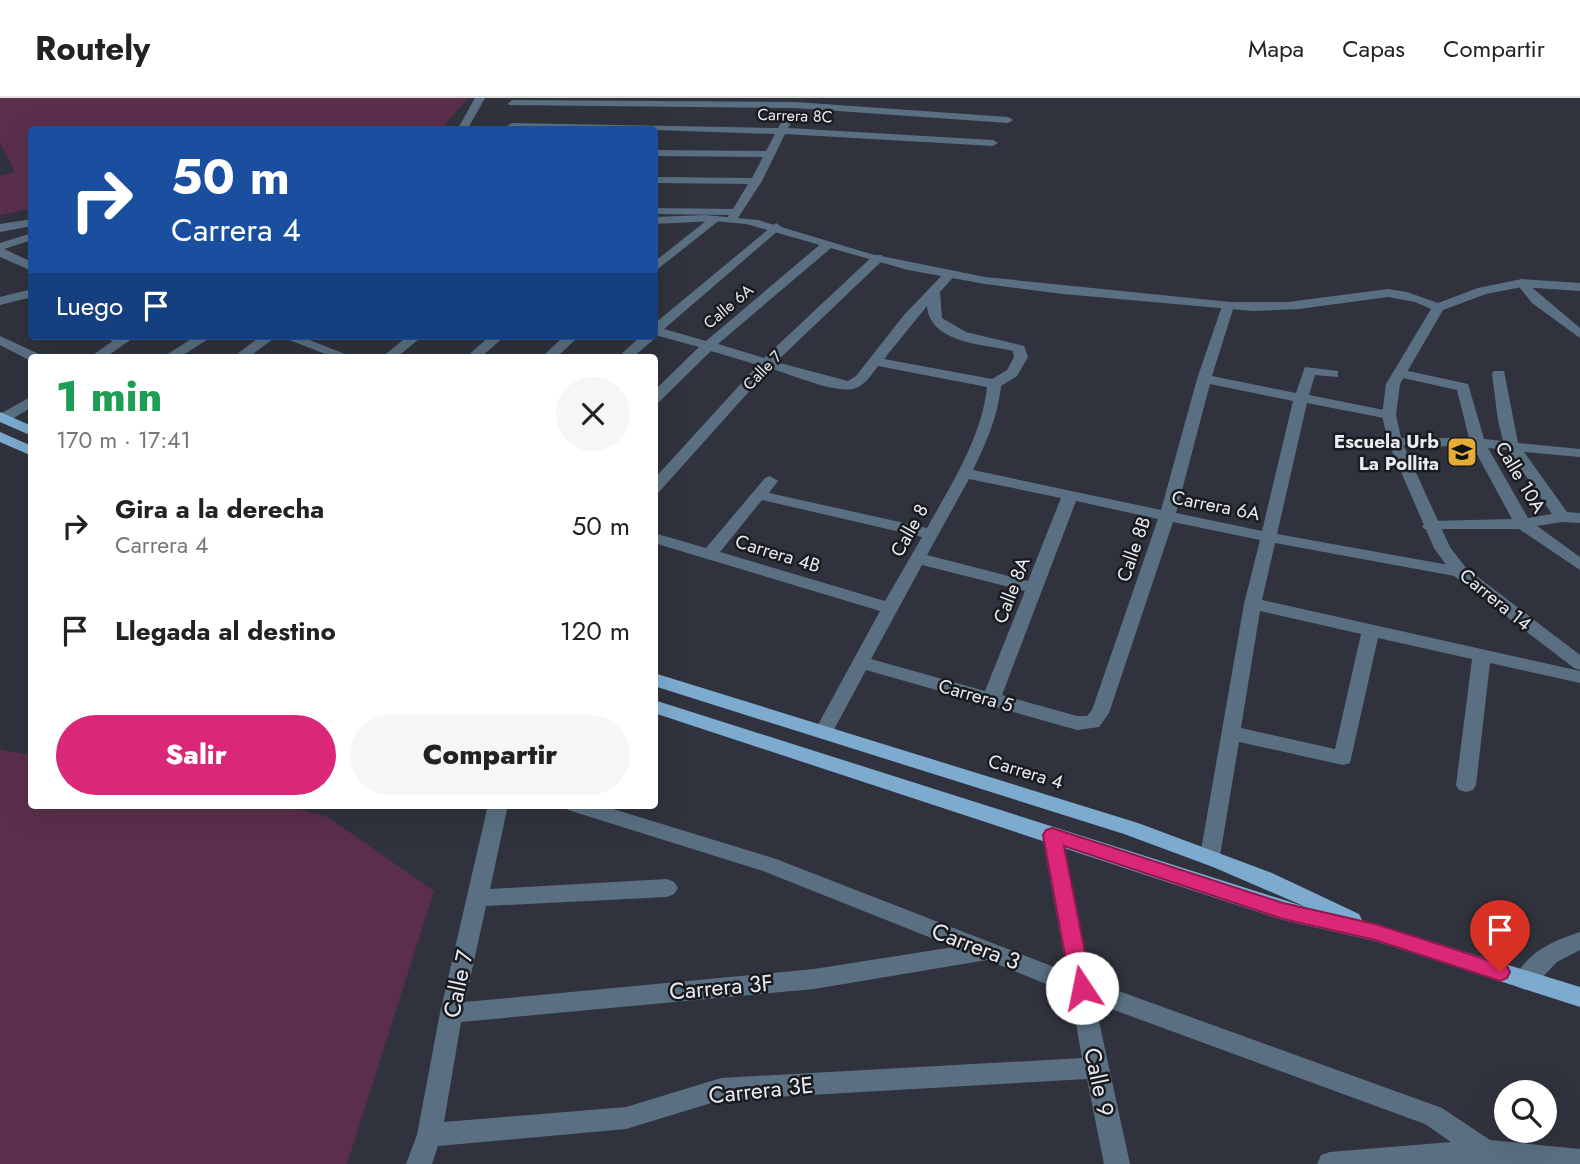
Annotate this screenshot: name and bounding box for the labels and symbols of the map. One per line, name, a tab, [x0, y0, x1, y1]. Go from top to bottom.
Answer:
street label: Carrera 8C	[757, 103, 833, 128]
street label: Calle 6A	[698, 278, 759, 334]
street label: Calle 7	[738, 345, 788, 395]
place label: Escuela Urb La Pollita	[1334, 428, 1439, 477]
school or university icon: Escuela Urb La Pollita	[1445, 435, 1479, 469]
street label: Calle 10A	[1489, 436, 1553, 518]
street label: Carrera 6A	[1169, 484, 1263, 527]
street label: Calle 8	[884, 499, 935, 562]
street label: Calle 8B	[1110, 513, 1157, 585]
street label: Carrera 4B	[732, 528, 824, 579]
street label: Calle 8A	[986, 553, 1037, 627]
street label: Carrera 14	[1454, 562, 1537, 637]
street label: Carrera 5	[935, 672, 1016, 719]
street label: Carrera 4	[985, 747, 1067, 796]
pin	[1470, 900, 1530, 972]
street label: Carrera 3	[927, 914, 1025, 978]
street label: Calle 7	[434, 947, 482, 1021]
position arrow	[1045, 951, 1119, 1025]
street label: Carrera 3F	[668, 966, 774, 1008]
street label: Calle 9	[1075, 1045, 1123, 1119]
street label: Carrera 3E	[707, 1068, 815, 1112]

